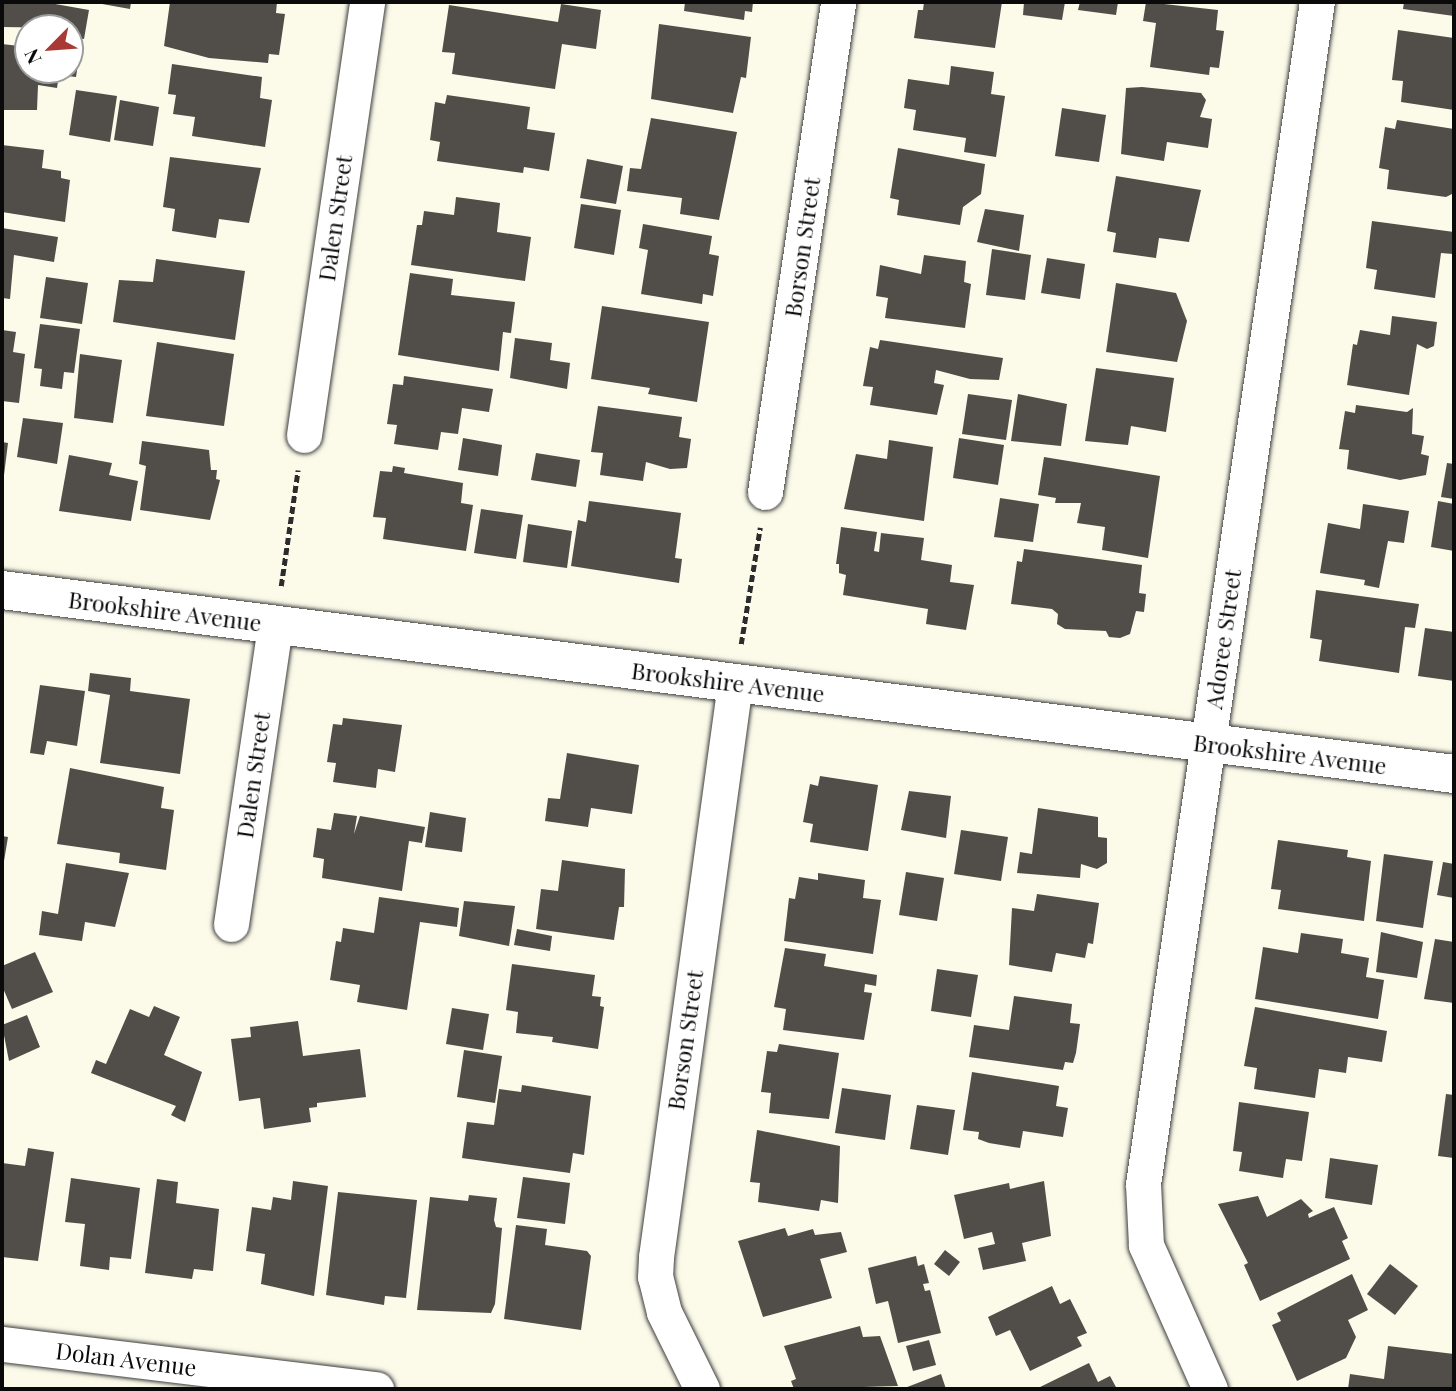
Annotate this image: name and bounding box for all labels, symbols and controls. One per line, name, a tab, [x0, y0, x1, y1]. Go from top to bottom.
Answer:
north arrow	[14, 14, 84, 84]
text: N	[17, 45, 46, 69]
street label: Dalen Street	[312, 153, 358, 283]
street label: Borson Street	[779, 175, 825, 319]
street label: Adoree Street	[1200, 567, 1246, 711]
street label: Brookshire Avenue	[66, 585, 264, 637]
street label: Brookshire Avenue	[629, 656, 827, 708]
street label: Dalen Street	[230, 710, 276, 840]
street label: Brookshire Avenue	[1191, 728, 1389, 780]
street label: Borson Street	[662, 968, 708, 1112]
street label: Dolan Avenue	[54, 1337, 198, 1381]

